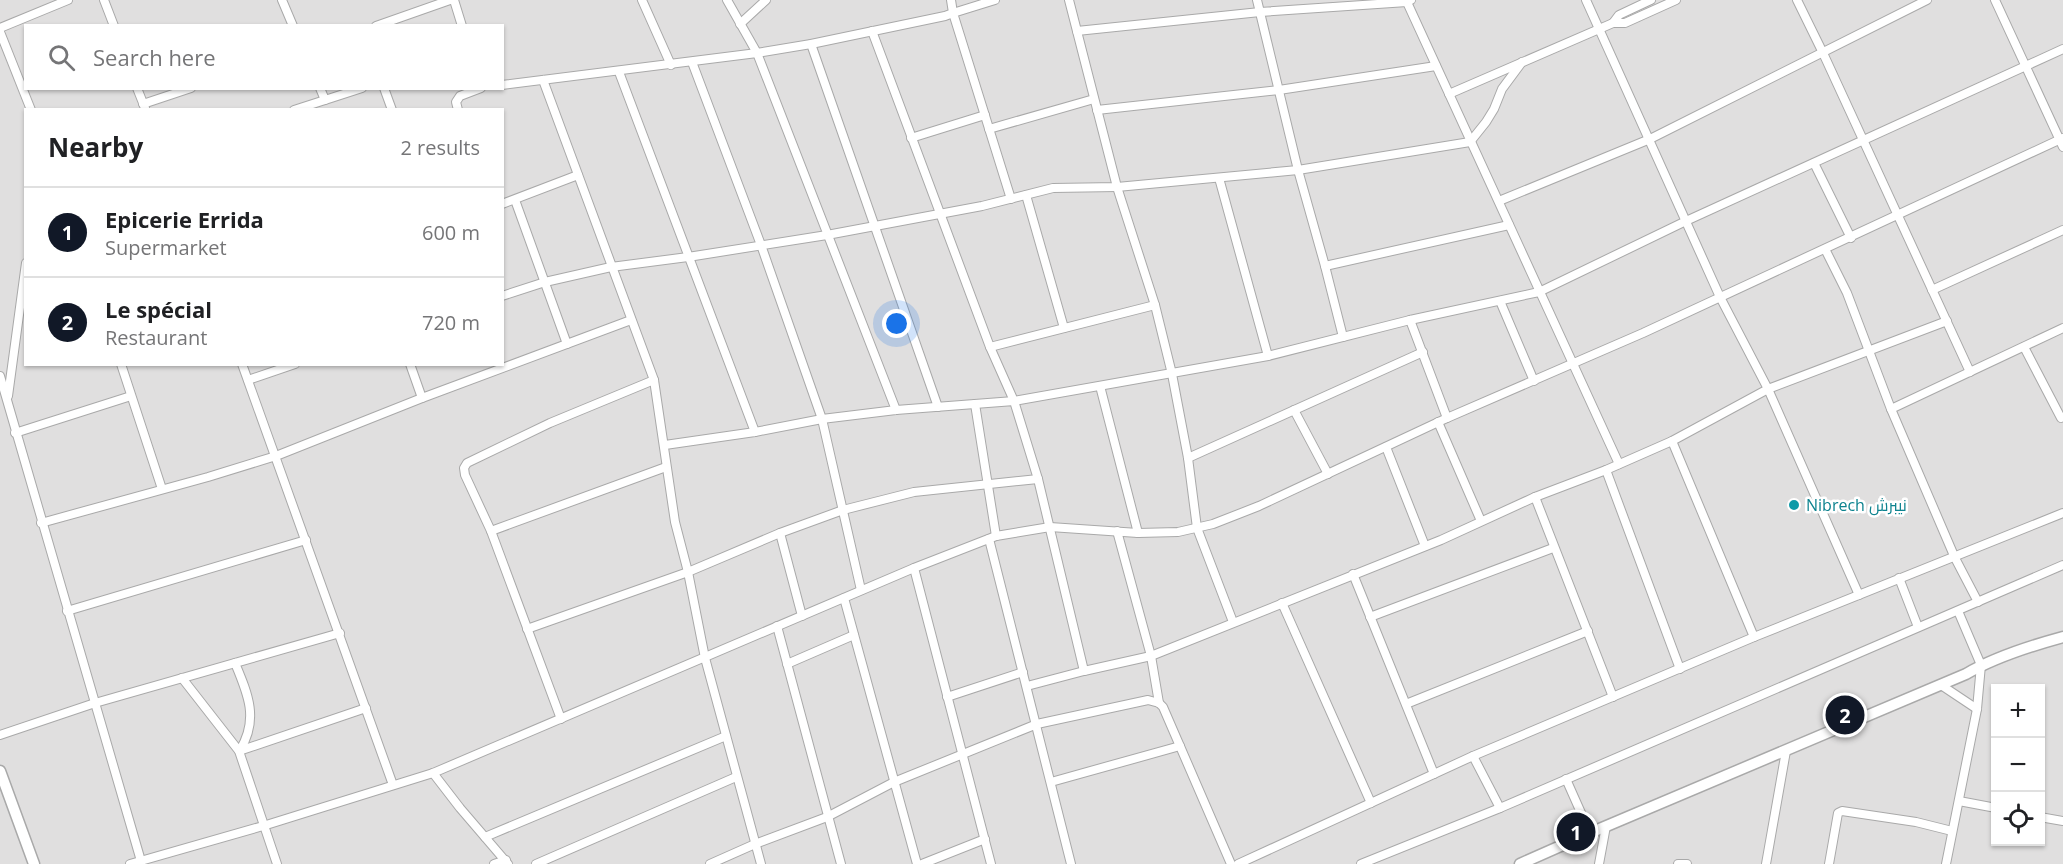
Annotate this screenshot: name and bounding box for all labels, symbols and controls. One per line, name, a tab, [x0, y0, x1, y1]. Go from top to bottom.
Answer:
search box	[24, 24, 504, 90]
icon: search	[45, 41, 78, 74]
text: Search here	[93, 42, 216, 72]
text: Nearby	[48, 129, 143, 165]
text: 2 results	[400, 134, 480, 161]
text: Epicerie Errida	[105, 204, 264, 234]
text: 1	[62, 219, 73, 246]
text: 600 m	[422, 219, 480, 246]
text: Supermarket	[105, 234, 227, 261]
text: Le spécial	[105, 294, 212, 324]
text: 2	[62, 309, 73, 336]
text: 720 m	[422, 309, 480, 336]
your location	[882, 309, 911, 338]
text: Restaurant	[105, 324, 207, 351]
place label: Nibrech نيبرش	[1806, 494, 1907, 516]
marker: Nibrech نيبرش	[1787, 498, 1801, 512]
map controls	[1991, 684, 2045, 846]
button: +	[1991, 684, 2045, 738]
pin: 2	[1826, 692, 1864, 738]
button: −	[1991, 738, 2045, 792]
button: locate	[1991, 792, 2045, 846]
pin: 1	[1556, 810, 1596, 854]

